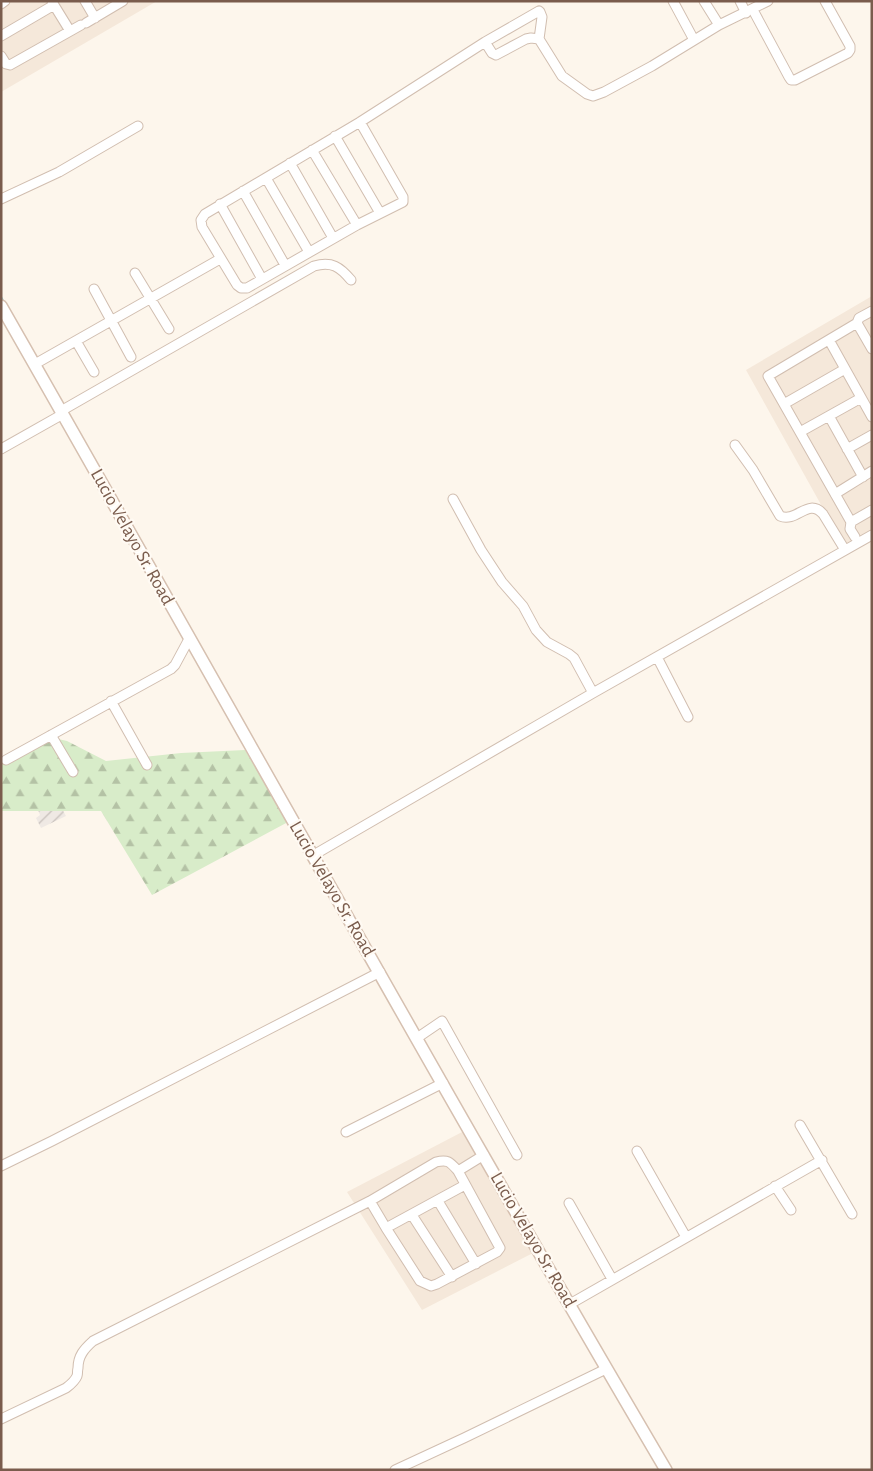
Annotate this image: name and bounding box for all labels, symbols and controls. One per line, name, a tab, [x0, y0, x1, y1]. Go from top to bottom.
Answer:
street label: Lucio Velayo Sr. Road	[87, 466, 177, 609]
street label: Lucio Velayo Sr. Road	[286, 818, 378, 960]
street label: Lucio Velayo Sr. Road	[487, 1169, 579, 1311]

